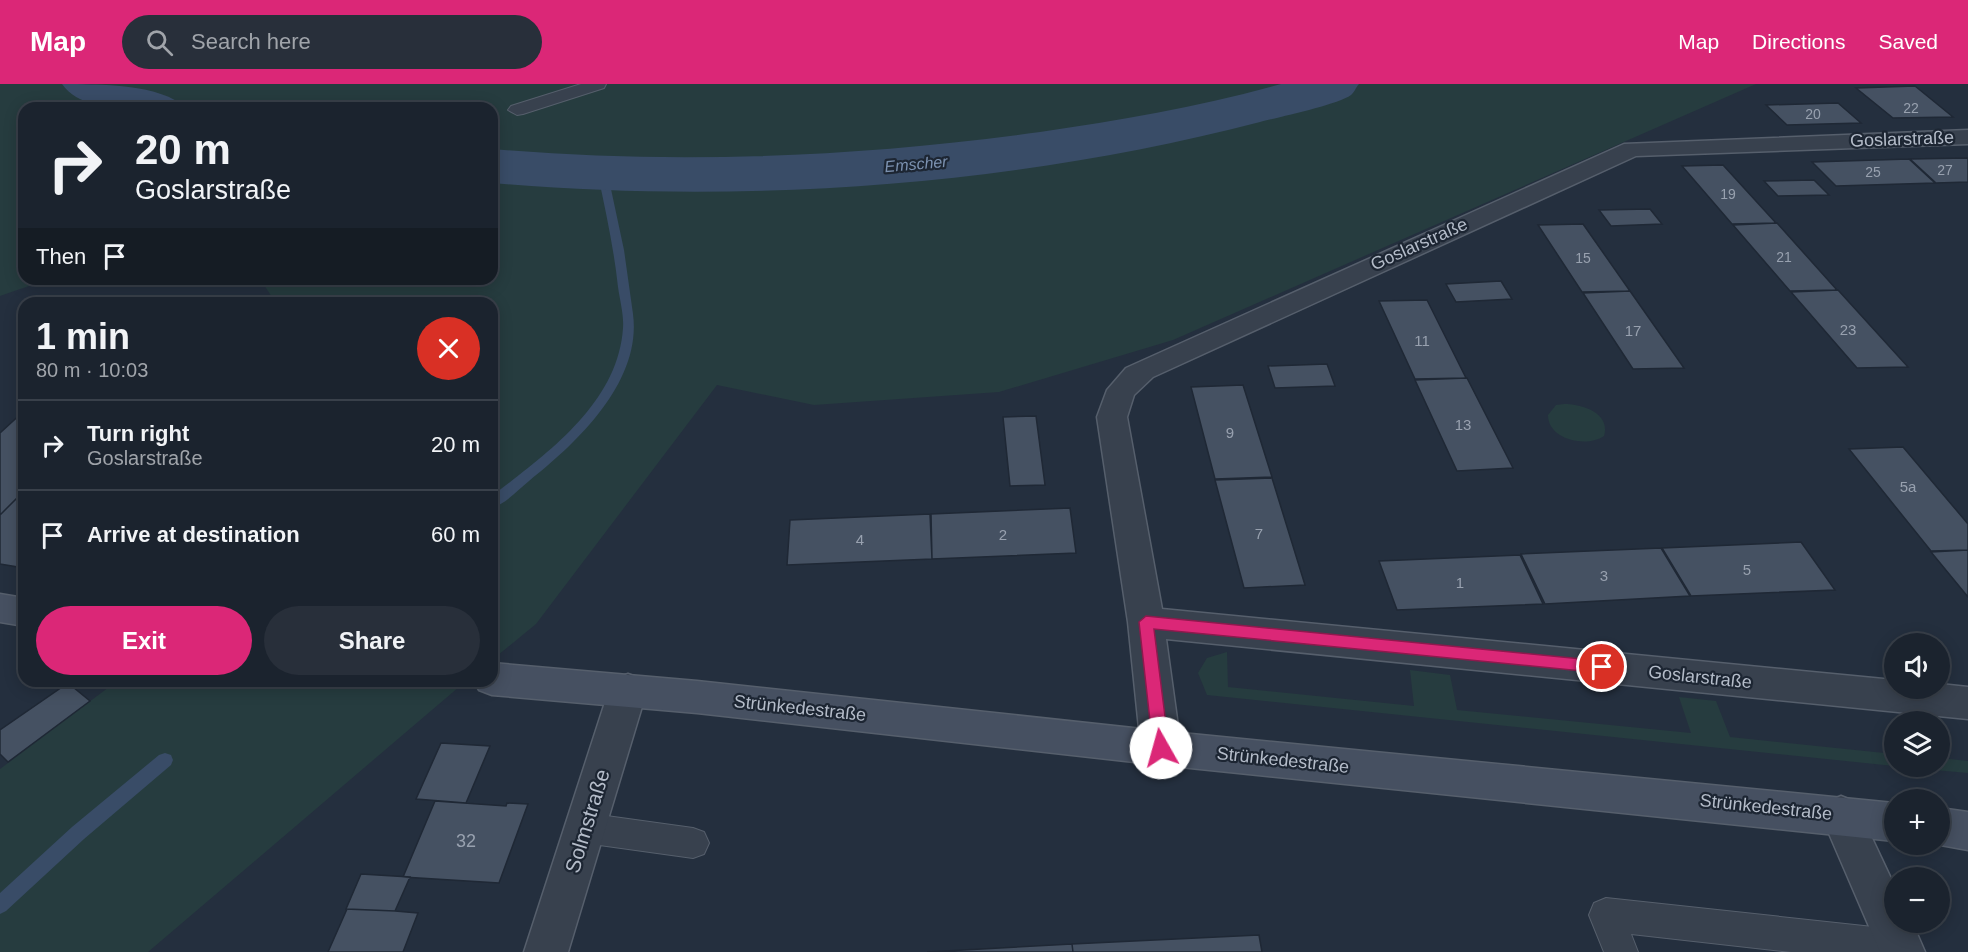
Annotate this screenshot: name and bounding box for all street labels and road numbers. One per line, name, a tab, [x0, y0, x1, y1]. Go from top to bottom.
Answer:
street label: Goslarstraße	[1850, 127, 1954, 151]
street label: Goslarstraße	[1367, 214, 1471, 274]
street label: Goslarstraße	[1647, 662, 1753, 692]
street label: Strünkedestraße	[733, 691, 867, 725]
street label: Strünkedestraße	[1216, 743, 1350, 777]
street label: Solmstraße	[560, 766, 614, 876]
street label: Strünkedestraße	[1699, 790, 1833, 824]

